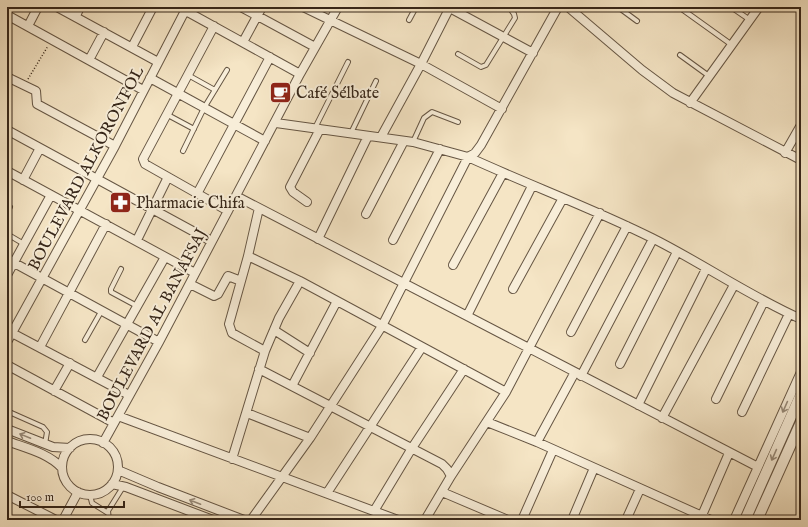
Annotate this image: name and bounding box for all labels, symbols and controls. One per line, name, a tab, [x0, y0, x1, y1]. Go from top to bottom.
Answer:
street label: BOULEVARD ALKORONFOL	[24, 63, 149, 274]
cafe icon: Café Sélbate	[267, 79, 293, 105]
place label: Café Sélbate	[296, 84, 379, 104]
pharmacy icon: Pharmacie Chifa	[108, 189, 134, 215]
place label: Pharmacie Chifa	[136, 194, 245, 214]
street label: BOULEVARD AL BANAFSAJ	[93, 225, 212, 425]
one-way arrow	[781, 401, 788, 413]
one-way arrow	[19, 432, 31, 439]
one-way arrow	[770, 449, 777, 461]
scale bar	[20, 483, 124, 509]
text: 100 m	[26, 490, 54, 505]
one-way arrow	[189, 497, 201, 505]

